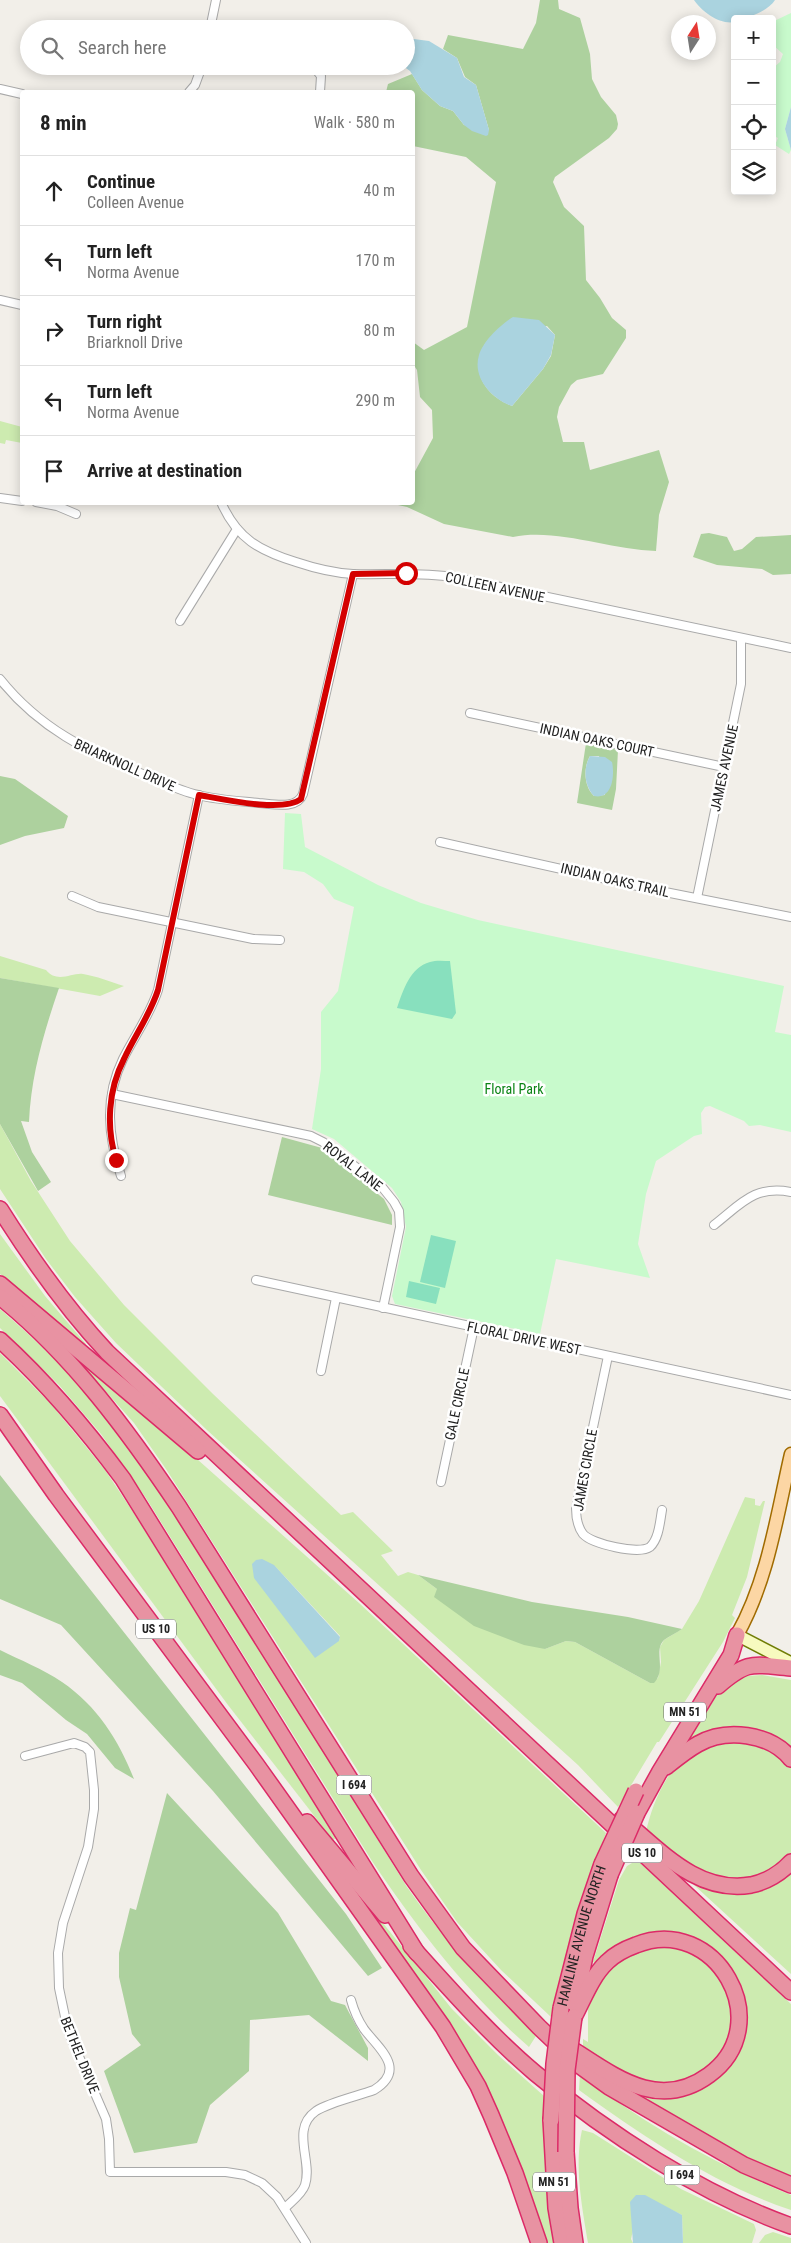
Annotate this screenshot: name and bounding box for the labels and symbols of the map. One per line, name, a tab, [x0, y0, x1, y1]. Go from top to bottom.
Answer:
north arrow	[671, 15, 716, 60]
route start	[395, 562, 418, 585]
street label: COLLEEN AVENUE	[444, 569, 546, 605]
street label: INDIAN OAKS COURT	[538, 720, 656, 760]
street label: JAMES AVENUE	[707, 723, 741, 813]
street label: BRIARKNOLL DRIVE	[72, 735, 178, 795]
street label: INDIAN OAKS TRAIL	[559, 860, 671, 900]
park label: Floral Park	[484, 1081, 544, 1097]
street label: ROYAL LANE	[320, 1138, 386, 1194]
route end	[105, 1149, 128, 1172]
street label: FLORAL DRIVE WEST	[466, 1318, 582, 1358]
street label: GALE CIRCLE	[442, 1366, 472, 1442]
street label: JAMES CIRCLE	[570, 1428, 600, 1512]
road number: US 10	[136, 1620, 176, 1638]
road number: MN 51	[664, 1702, 706, 1721]
road number: I 694	[336, 1776, 372, 1794]
road number: US 10	[622, 1844, 662, 1862]
street label: HAMLINE AVENUE NORTH	[554, 1863, 609, 2008]
street label: BETHEL DRIVE	[57, 2014, 103, 2096]
road number: I 694	[664, 2166, 700, 2184]
road number: MN 51	[533, 2172, 575, 2192]

